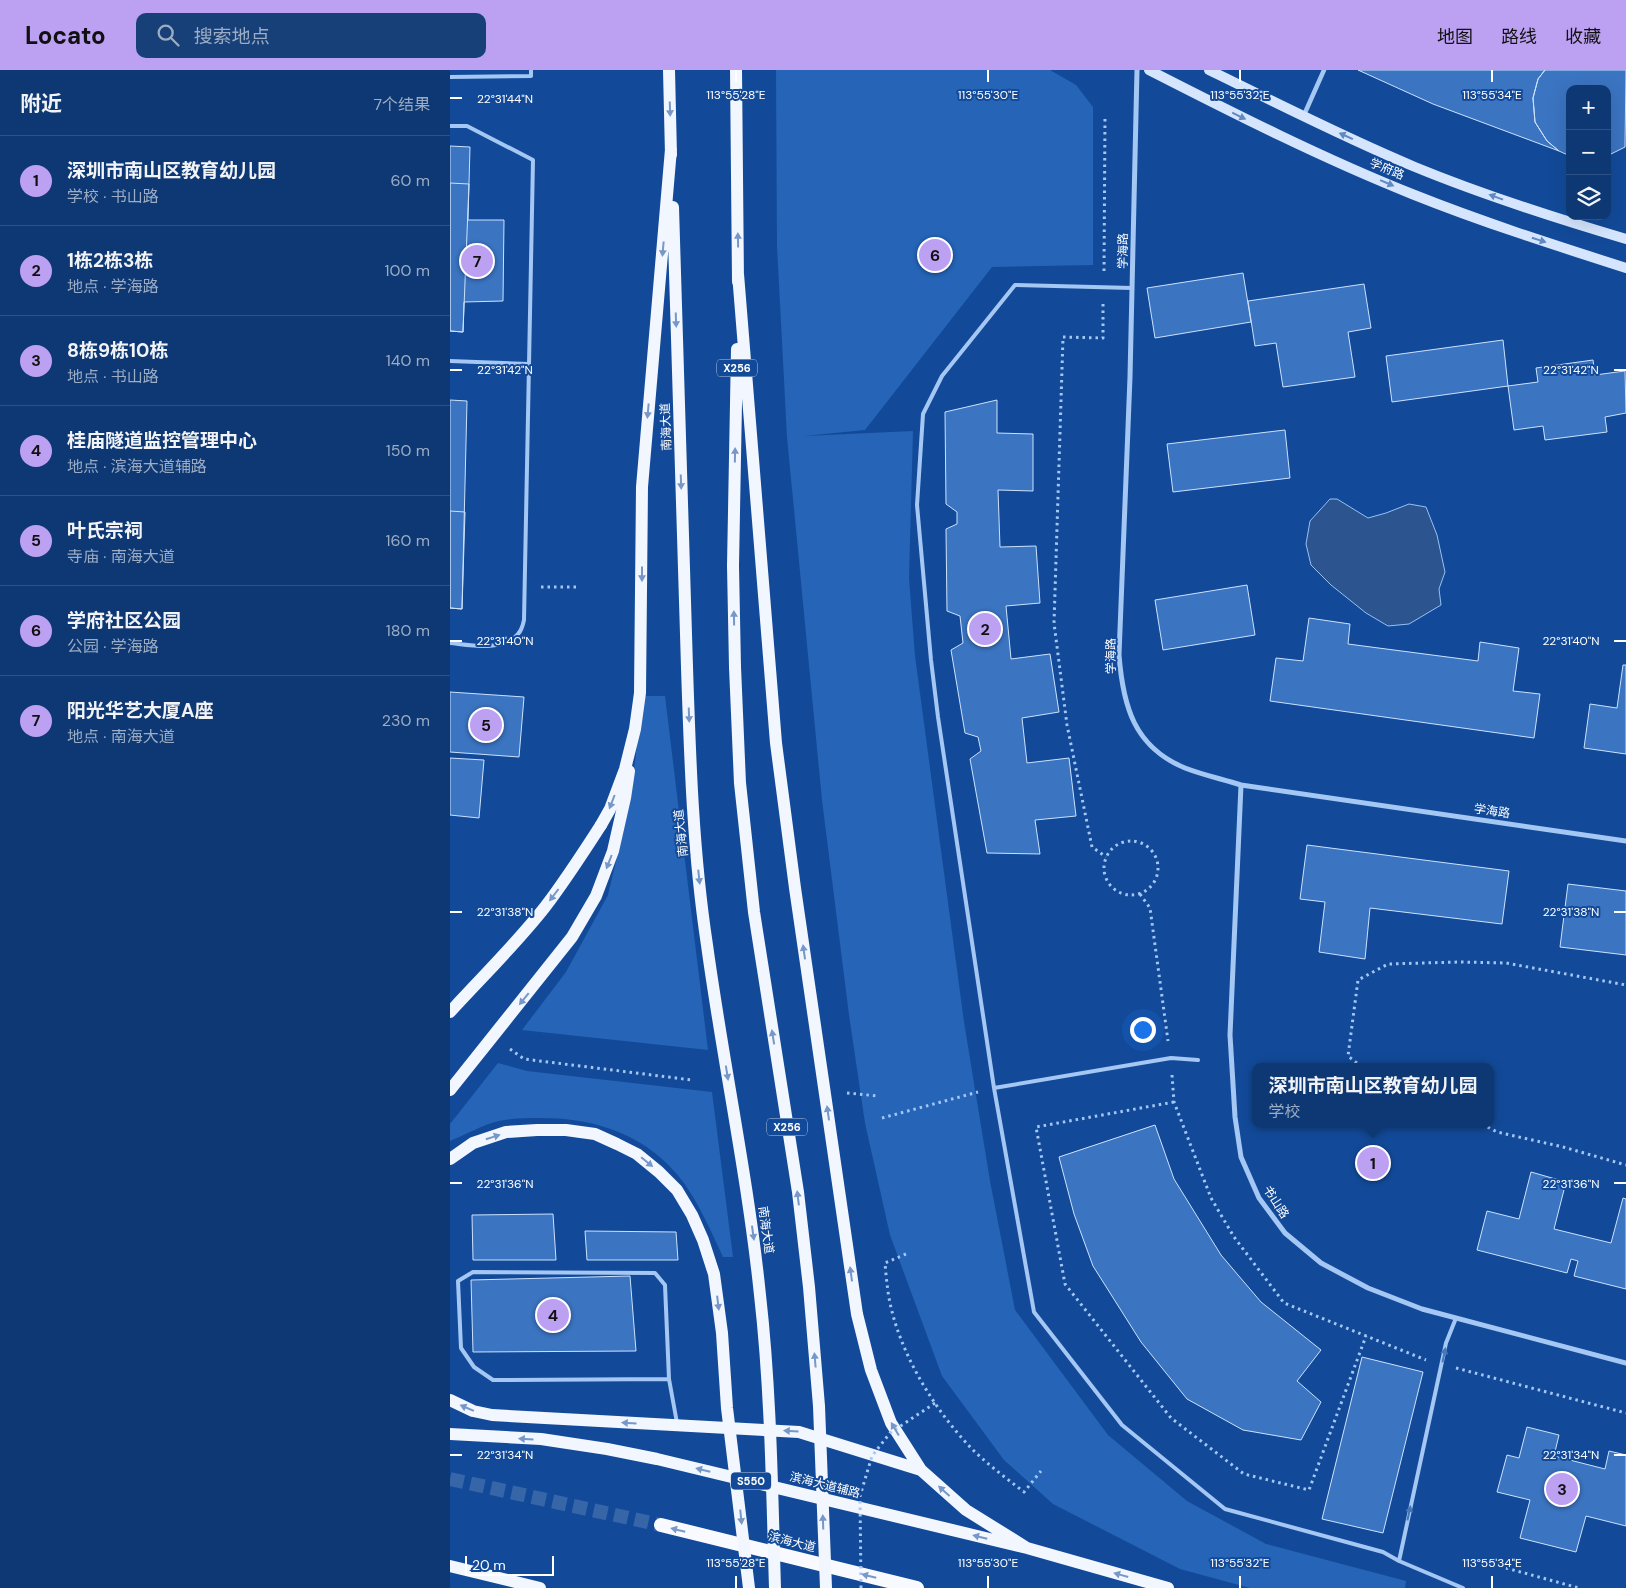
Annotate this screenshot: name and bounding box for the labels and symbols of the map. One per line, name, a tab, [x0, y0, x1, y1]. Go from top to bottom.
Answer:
text: 113°55'28"E	[706, 87, 766, 103]
text: 113°55'30"E	[958, 87, 1019, 103]
text: 113°55'32"E	[1210, 87, 1270, 103]
text: 113°55'34"E	[1462, 87, 1522, 103]
text: 22°31'44"N	[477, 91, 533, 107]
one-way arrow	[666, 102, 674, 118]
one-way arrow	[1232, 112, 1246, 120]
one-way arrow	[1339, 132, 1353, 140]
street label: 学府路	[1367, 155, 1407, 183]
one-way arrow	[1380, 179, 1394, 187]
one-way arrow	[1489, 193, 1504, 200]
one-way arrow	[733, 232, 741, 248]
street label: 学海路	[1115, 233, 1131, 269]
pin: 6	[919, 236, 951, 274]
one-way arrow	[1532, 237, 1547, 245]
pin: 7	[461, 242, 493, 280]
one-way arrow	[658, 242, 666, 258]
one-way arrow	[673, 312, 681, 328]
road number: X256	[717, 360, 757, 376]
text: 22°31'42"N	[477, 362, 533, 378]
text: 22°31'42"N	[1543, 362, 1599, 378]
street label: 南海大道	[657, 403, 675, 451]
one-way arrow	[644, 404, 652, 420]
one-way arrow	[731, 447, 739, 463]
one-way arrow	[677, 474, 685, 490]
one-way arrow	[638, 566, 646, 582]
one-way arrow	[730, 610, 738, 626]
pin: 2	[969, 610, 1001, 648]
text: 22°31'40"N	[476, 633, 534, 649]
text: 22°31'40"N	[1542, 633, 1600, 649]
street label: 学海路	[1103, 638, 1119, 674]
pin: 5	[470, 706, 502, 744]
one-way arrow	[685, 708, 693, 724]
one-way arrow	[608, 795, 616, 810]
street label: 学海路	[1473, 801, 1511, 821]
street label: 南海大道	[671, 808, 691, 858]
one-way arrow	[605, 855, 613, 870]
one-way arrow	[696, 870, 704, 886]
one-way arrow	[549, 888, 560, 901]
text: 22°31'38"N	[477, 904, 533, 920]
text: 22°31'38"N	[1543, 904, 1599, 920]
one-way arrow	[800, 944, 808, 960]
one-way arrow	[518, 992, 529, 1005]
your location	[1130, 1017, 1156, 1043]
one-way arrow	[769, 1029, 777, 1045]
one-way arrow	[724, 1065, 732, 1081]
one-way arrow	[824, 1104, 832, 1120]
road number: X256	[767, 1118, 807, 1136]
one-way arrow	[485, 1132, 500, 1140]
pin: 1	[1357, 1144, 1389, 1182]
one-way arrow	[640, 1157, 653, 1168]
text: 22°31'36"N	[477, 1176, 533, 1192]
text: 22°31'36"N	[1543, 1176, 1599, 1192]
street label: 书山路	[1259, 1183, 1293, 1221]
one-way arrow	[794, 1190, 802, 1206]
street label: 南海大道	[755, 1205, 777, 1255]
one-way arrow	[749, 1226, 757, 1242]
one-way arrow	[847, 1265, 855, 1281]
one-way arrow	[714, 1295, 722, 1311]
pin: 4	[537, 1296, 569, 1334]
one-way arrow	[1440, 1346, 1448, 1362]
one-way arrow	[811, 1351, 819, 1367]
one-way arrow	[460, 1403, 474, 1411]
one-way arrow	[620, 1418, 636, 1426]
one-way arrow	[891, 1422, 900, 1436]
one-way arrow	[783, 1427, 799, 1435]
one-way arrow	[518, 1434, 534, 1442]
text: 22°31'34"N	[477, 1447, 533, 1463]
text: 22°31'34"N	[1543, 1447, 1599, 1463]
one-way arrow	[696, 1466, 711, 1474]
street label: 滨海大道辅路	[788, 1469, 862, 1501]
pin: 3	[1546, 1470, 1578, 1508]
road number: S550	[731, 1472, 771, 1490]
one-way arrow	[939, 1485, 951, 1497]
one-way arrow	[1405, 1506, 1413, 1521]
one-way arrow	[737, 1509, 745, 1525]
one-way arrow	[819, 1514, 827, 1530]
one-way arrow	[670, 1525, 685, 1533]
street label: 滨海大道	[767, 1528, 817, 1556]
one-way arrow	[972, 1533, 987, 1541]
scale bar	[465, 1553, 554, 1576]
text: 113°55'28"E	[706, 1555, 766, 1571]
text: 113°55'30"E	[958, 1555, 1019, 1571]
text: 113°55'32"E	[1210, 1555, 1270, 1571]
text: 113°55'34"E	[1462, 1555, 1522, 1571]
one-way arrow	[1113, 1570, 1128, 1578]
one-way arrow	[862, 1572, 877, 1580]

